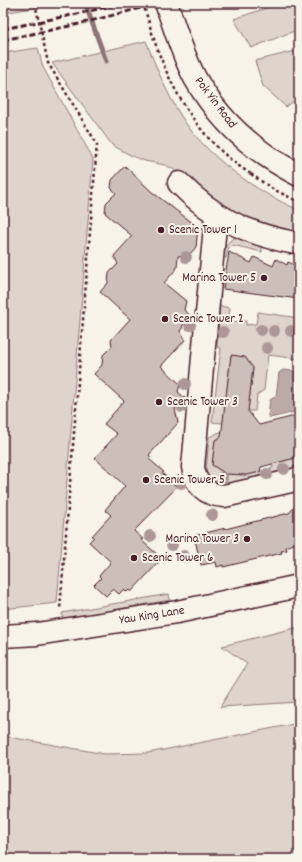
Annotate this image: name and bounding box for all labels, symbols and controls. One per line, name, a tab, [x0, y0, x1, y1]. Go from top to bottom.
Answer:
street label: Pok Yin Road	[189, 73, 241, 133]
place label: Scenic Tower 1	[169, 221, 237, 240]
marker: Scenic Tower 1	[156, 225, 166, 235]
place label: Marina Tower 5	[182, 269, 256, 288]
marker: Marina Tower 5	[259, 273, 269, 283]
place label: Scenic Tower 2	[173, 310, 244, 329]
marker: Scenic Tower 2	[160, 314, 170, 324]
place label: Scenic Tower 3	[167, 393, 238, 412]
marker: Scenic Tower 3	[154, 397, 164, 407]
place label: Scenic Tower 5	[154, 471, 225, 490]
marker: Scenic Tower 5	[141, 475, 151, 485]
place label: Marina Tower 3	[166, 530, 239, 549]
marker: Marina Tower 3	[242, 534, 252, 544]
place label: Scenic Tower 6	[142, 549, 213, 568]
marker: Scenic Tower 6	[129, 553, 139, 563]
street label: Yau King Lane	[118, 601, 186, 631]

